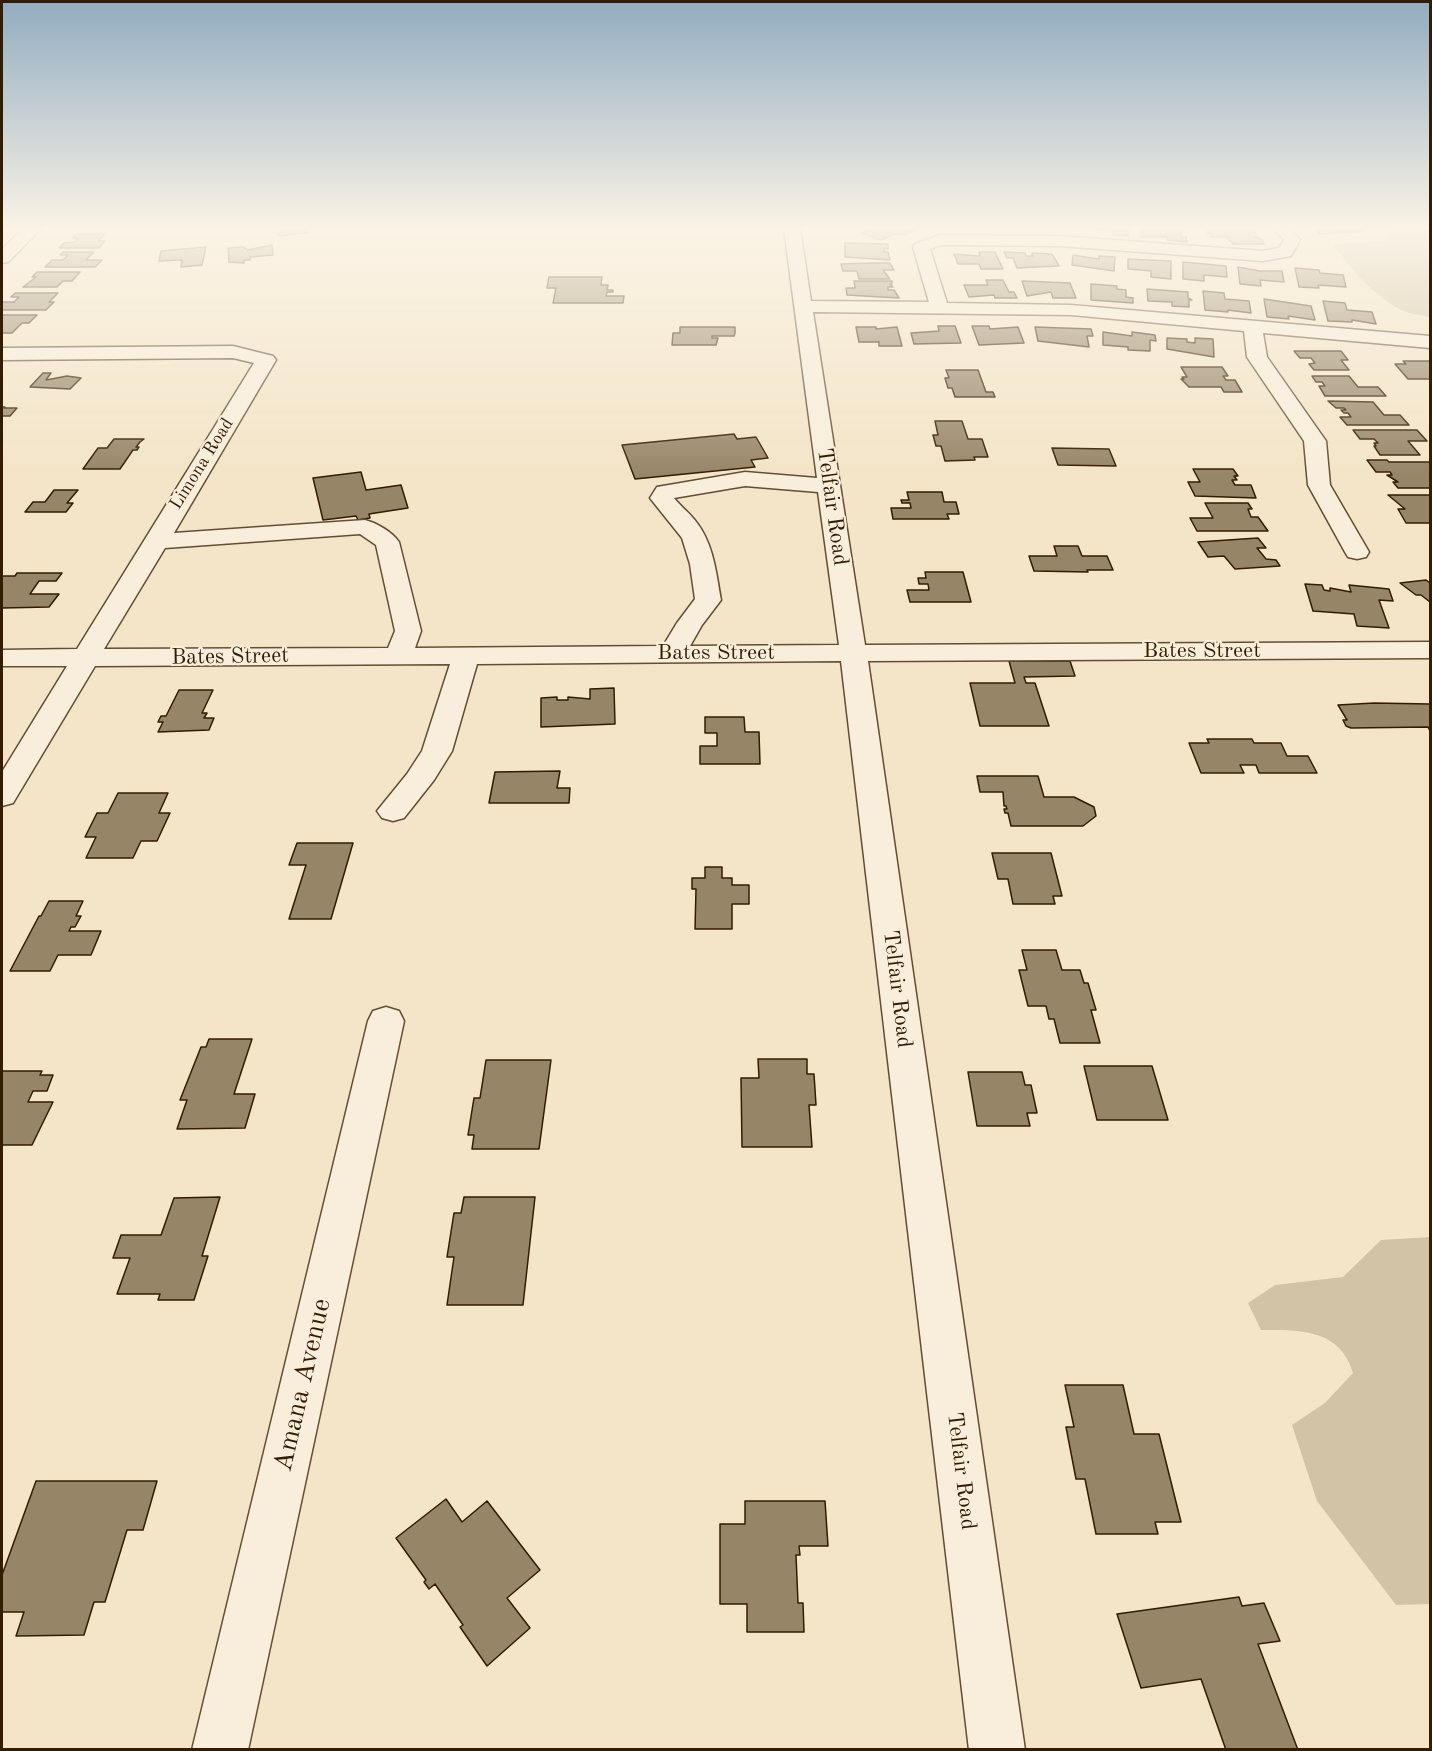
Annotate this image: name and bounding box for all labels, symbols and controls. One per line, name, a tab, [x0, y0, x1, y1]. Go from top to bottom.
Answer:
street label: Limona Road	[165, 414, 239, 514]
street label: Telfair Road	[811, 446, 853, 568]
street label: Bates Street	[1143, 638, 1261, 664]
street label: Bates Street	[657, 640, 775, 666]
street label: Bates Street	[171, 643, 289, 671]
street label: Telfair Road	[877, 929, 917, 1049]
street label: Amana Avenue	[267, 1295, 339, 1475]
street label: Telfair Road	[941, 1411, 981, 1531]

